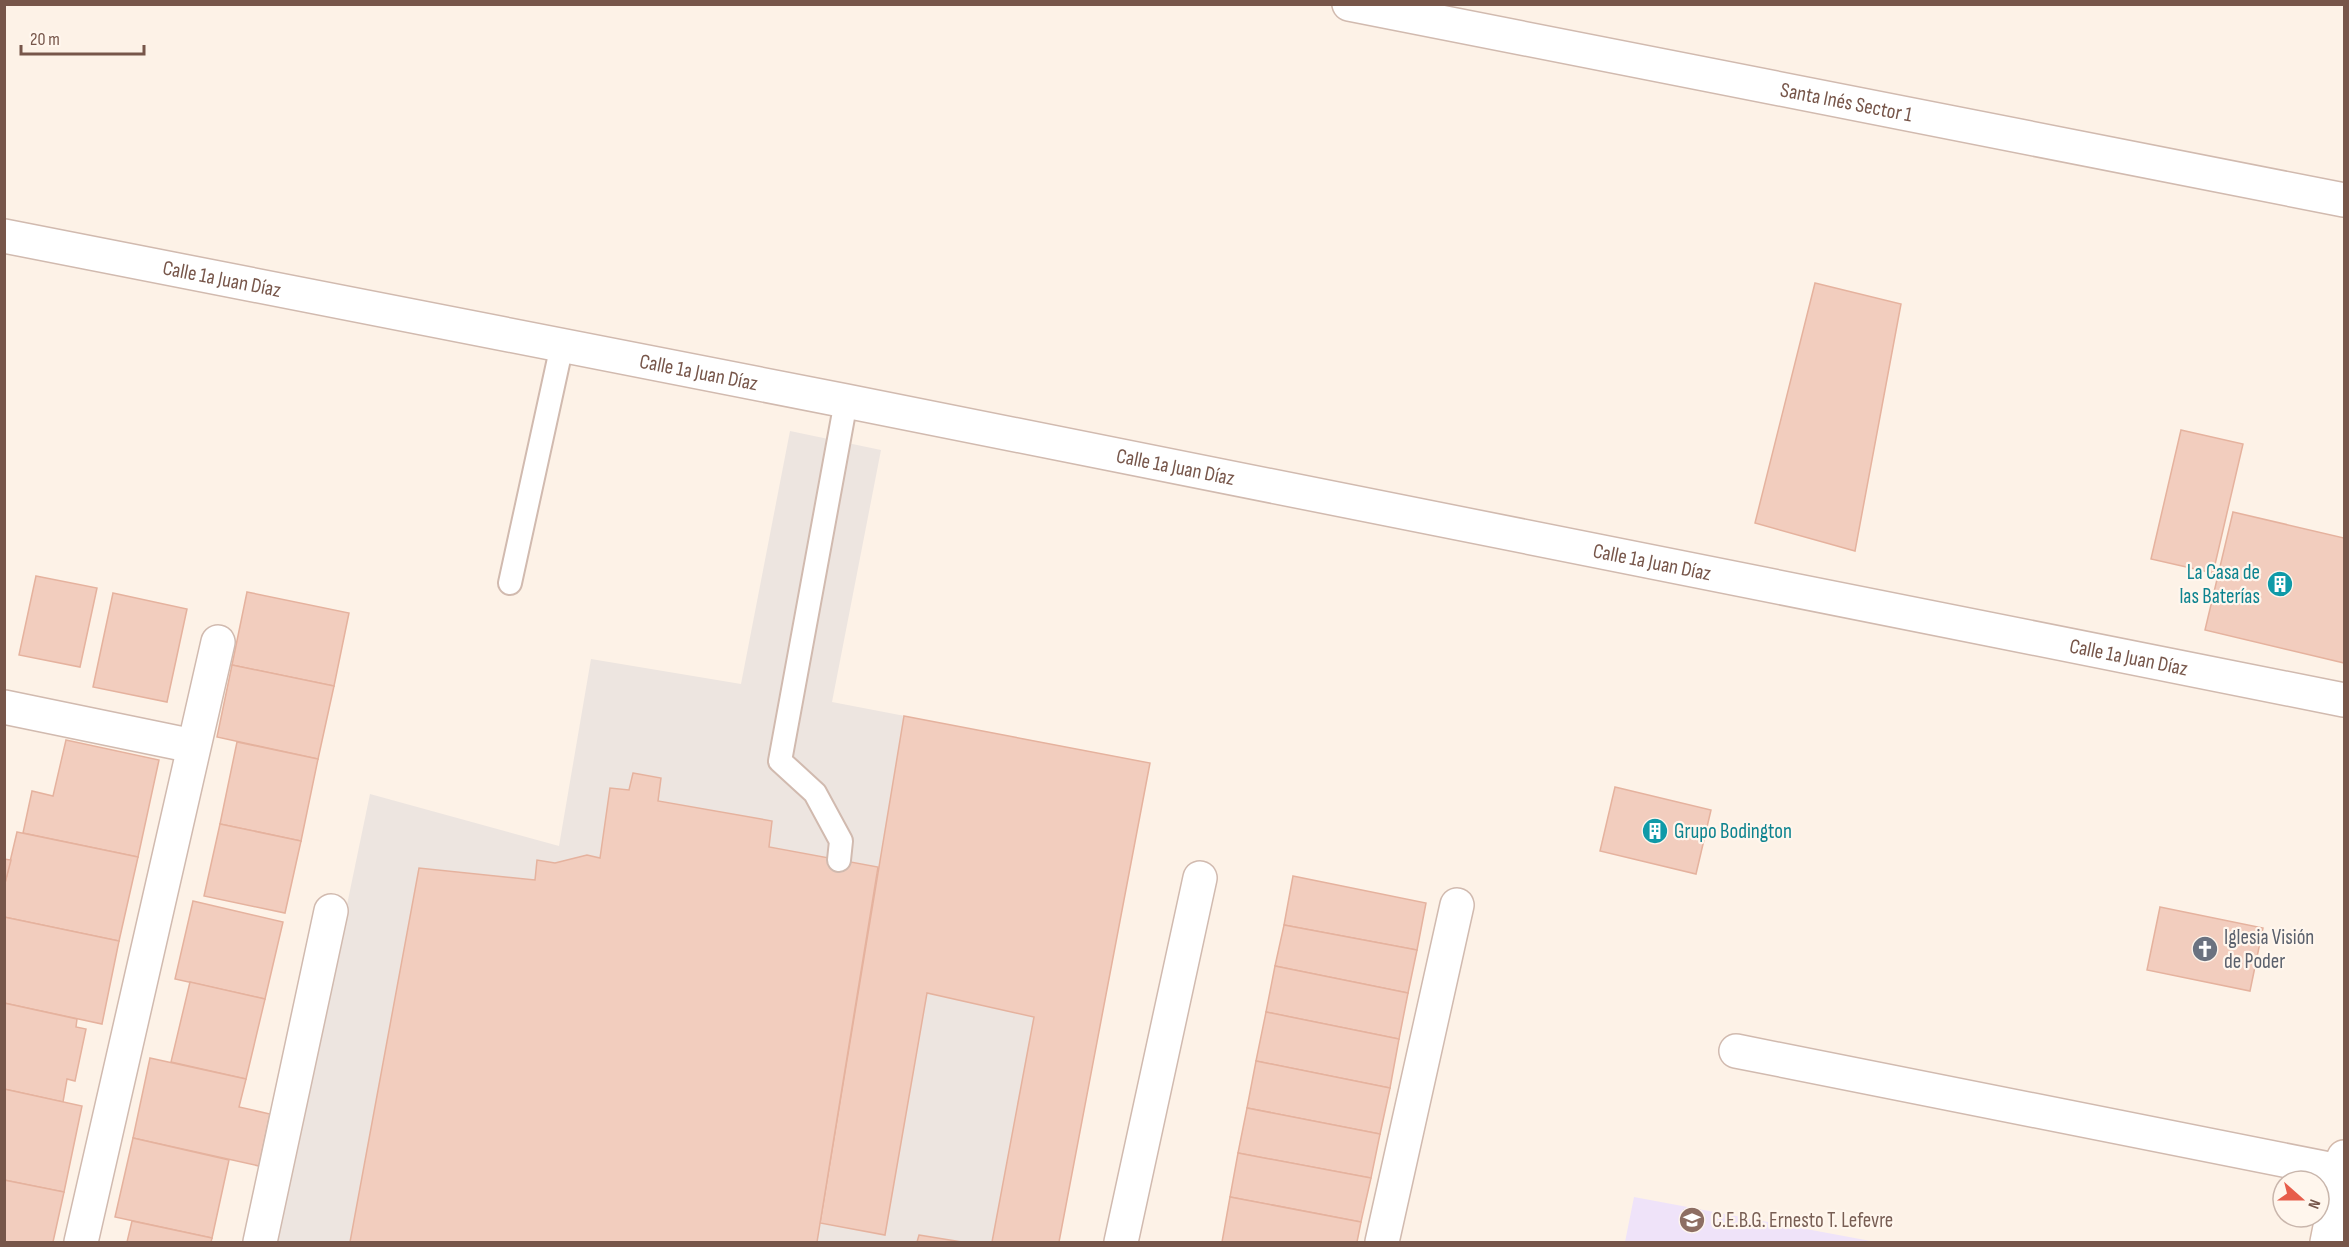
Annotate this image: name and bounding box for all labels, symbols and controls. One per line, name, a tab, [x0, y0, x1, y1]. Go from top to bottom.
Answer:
scale bar	[21, 18, 144, 56]
text: 20 m	[30, 29, 60, 50]
street label: Santa Inés Sector 1	[1778, 77, 1915, 127]
street label: Calle 1a Juan Díaz	[161, 255, 284, 303]
street label: Calle 1a Juan Díaz	[638, 348, 760, 396]
street label: Calle 1a Juan Díaz	[1114, 443, 1237, 491]
street label: Calle 1a Juan Díaz	[1591, 538, 1714, 586]
place label: La Casa de las Baterías	[2179, 560, 2260, 609]
building icon: La Casa de las Baterías	[2265, 569, 2295, 599]
street label: Calle 1a Juan Díaz	[2067, 633, 2190, 681]
building icon: Grupo Bodington	[1640, 816, 1670, 846]
place label: Grupo Bodington	[1674, 819, 1792, 844]
place label: Iglesia Visión de Poder	[2224, 925, 2314, 974]
church icon: Iglesia Visión de Poder	[2190, 934, 2220, 964]
north arrow	[2271, 1169, 2331, 1229]
text: N	[2303, 1196, 2324, 1211]
school or university icon: C.E.B.G. Ernesto T. Lefevre	[1677, 1205, 1707, 1235]
place label: C.E.B.G. Ernesto T. Lefevre	[1712, 1208, 1893, 1233]

